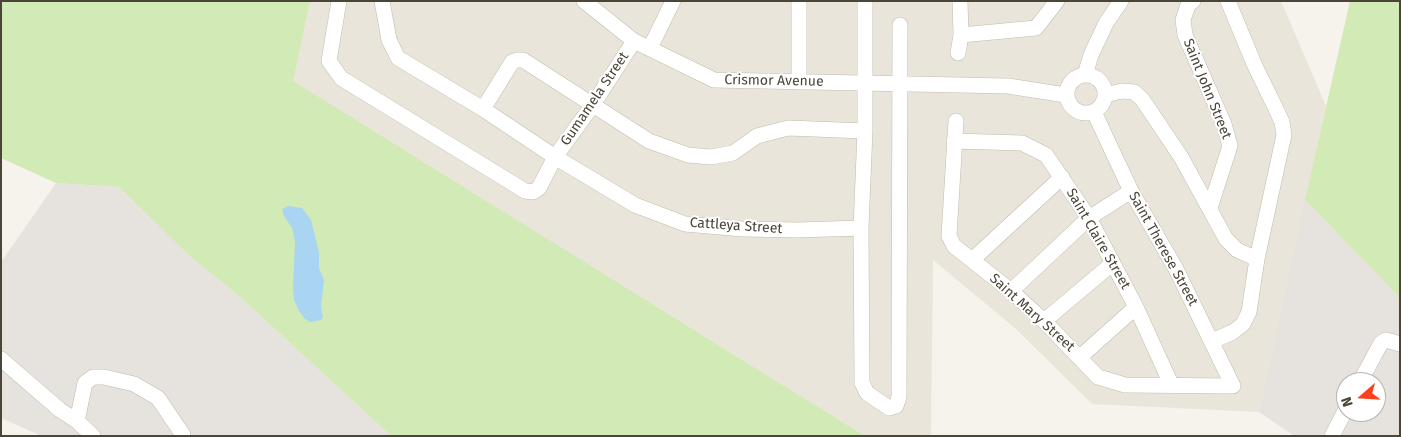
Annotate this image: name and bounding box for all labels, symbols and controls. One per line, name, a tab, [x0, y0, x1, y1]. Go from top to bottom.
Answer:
street label: Saint John Street	[1179, 36, 1235, 142]
street label: Gumamela Street	[557, 49, 633, 149]
street label: Crismor Avenue	[724, 72, 824, 90]
street label: Saint Claire Street	[1062, 186, 1134, 292]
street label: Saint Therese Street	[1125, 189, 1201, 309]
street label: Cattleya Street	[689, 214, 783, 238]
street label: Saint Mary Street	[986, 270, 1078, 356]
north arrow	[1336, 372, 1386, 422]
text: N	[1338, 395, 1357, 409]

